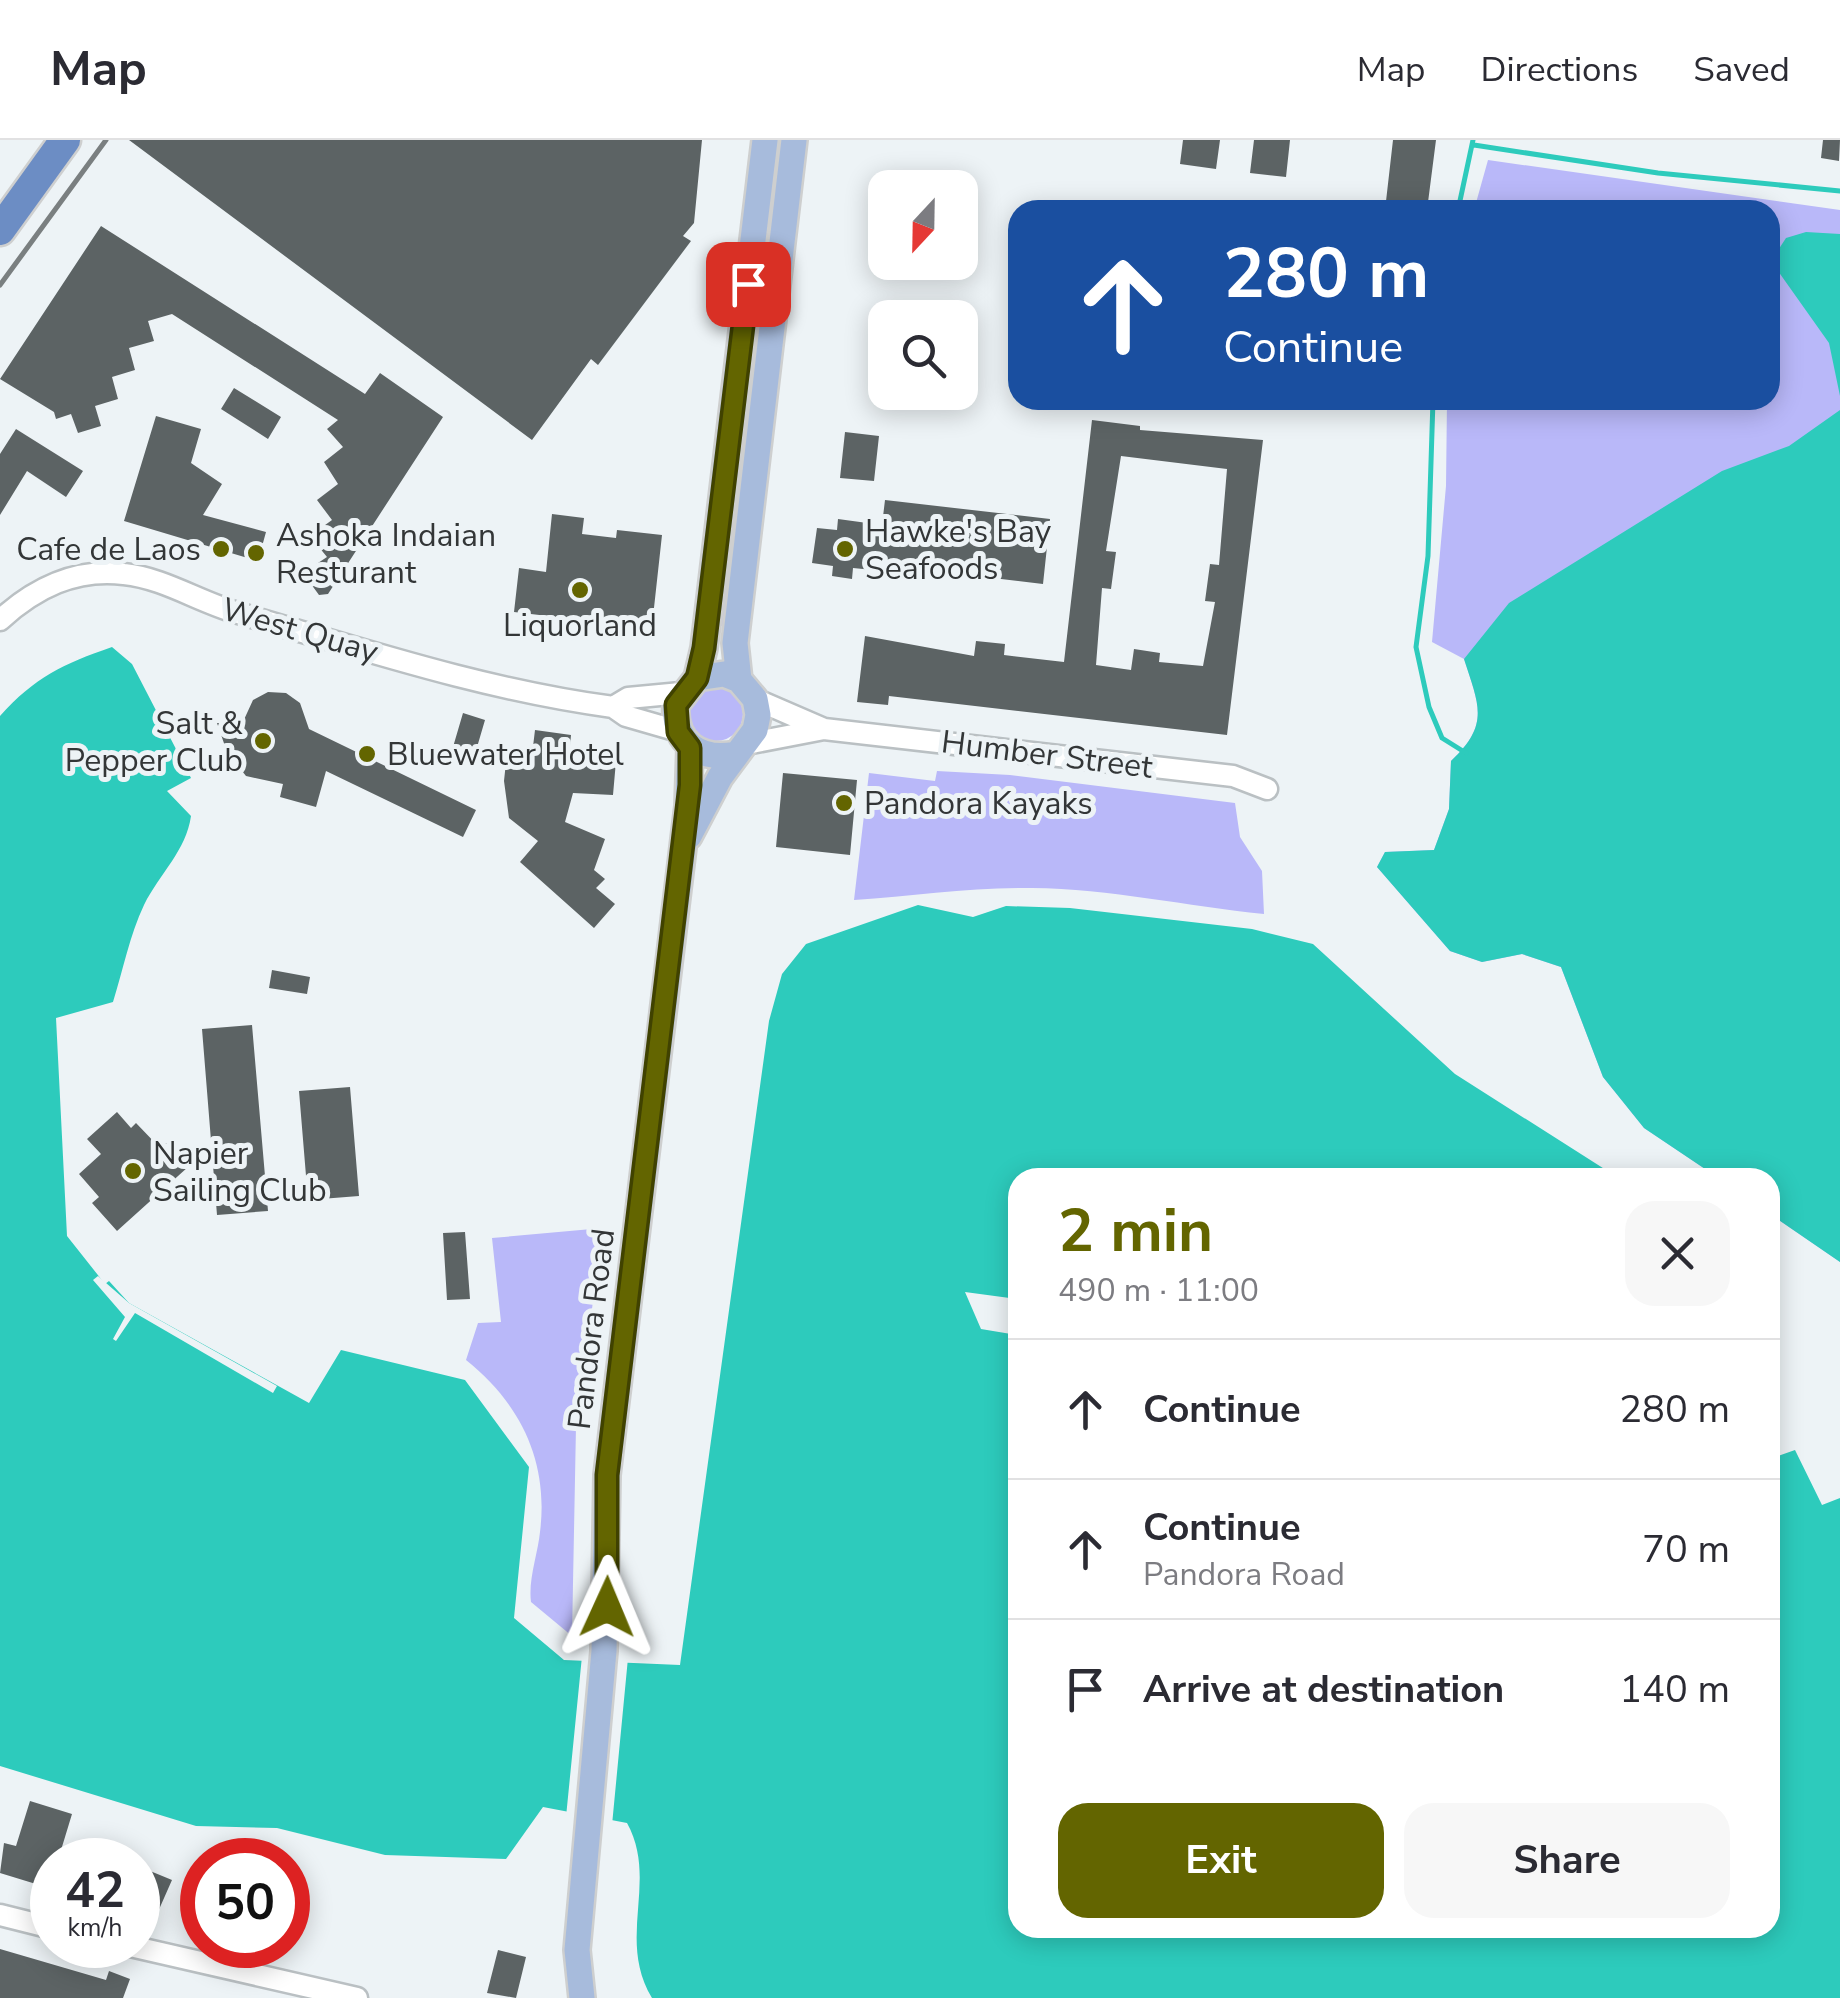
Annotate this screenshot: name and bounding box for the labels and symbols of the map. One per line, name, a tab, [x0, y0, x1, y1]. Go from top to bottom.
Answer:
north arrow	[868, 170, 978, 280]
pin	[706, 242, 791, 327]
place label: Hawke's Bay Seafoods	[865, 510, 1052, 590]
place label: Ashoka Indaian Resturant	[276, 514, 496, 594]
place label: Cafe de Laos	[16, 528, 201, 571]
marker: Cafe de Laos	[210, 538, 232, 560]
marker: Hawke's Bay Seafoods	[834, 538, 856, 560]
marker: Ashoka Indaian Resturant	[245, 542, 267, 564]
marker: Liquorland	[569, 579, 591, 601]
street label: West Quay	[217, 588, 384, 673]
place label: Liquorland	[503, 604, 657, 647]
place label: Salt & Pepper Club	[65, 702, 243, 782]
street label: Humber Street	[939, 720, 1156, 789]
marker: Salt & Pepper Club	[252, 730, 274, 752]
place label: Bluewater Hotel	[387, 733, 624, 776]
marker: Bluewater Hotel	[356, 743, 378, 765]
place label: Pandora Kayaks	[864, 782, 1093, 825]
marker: Pandora Kayaks	[833, 792, 855, 814]
place label: Napier Sailing Club	[153, 1132, 327, 1212]
marker: Napier Sailing Club	[122, 1160, 144, 1182]
street label: Pandora Road	[558, 1226, 625, 1432]
position arrow	[555, 1555, 659, 1659]
speed limit sign: 50	[180, 1838, 310, 1968]

